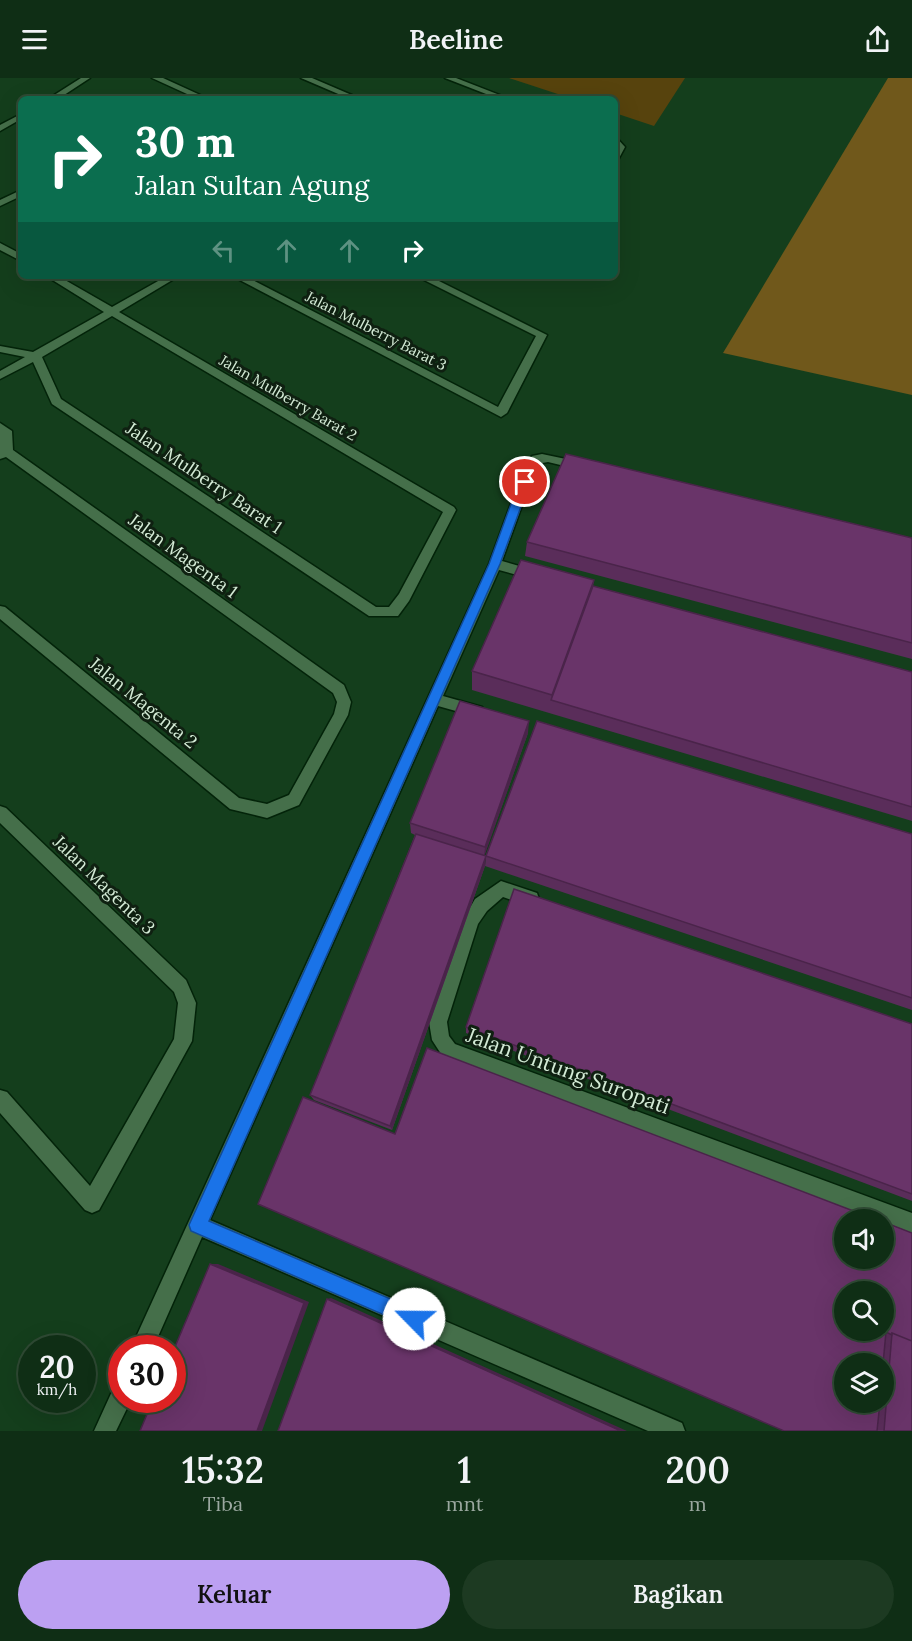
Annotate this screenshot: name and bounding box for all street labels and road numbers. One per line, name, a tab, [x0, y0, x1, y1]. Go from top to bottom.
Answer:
street label: Jalan Mulberry Barat 3	[302, 286, 450, 374]
street label: Jalan Mulberry Barat 2	[215, 350, 360, 445]
street label: Jalan Mulberry Barat 1	[121, 416, 287, 538]
street label: Jalan Magenta 1	[123, 508, 242, 603]
street label: Jalan Magenta 2	[84, 651, 202, 753]
street label: Jalan Magenta 3	[48, 830, 160, 939]
street label: Jalan Untung Suropati	[462, 1021, 674, 1120]

